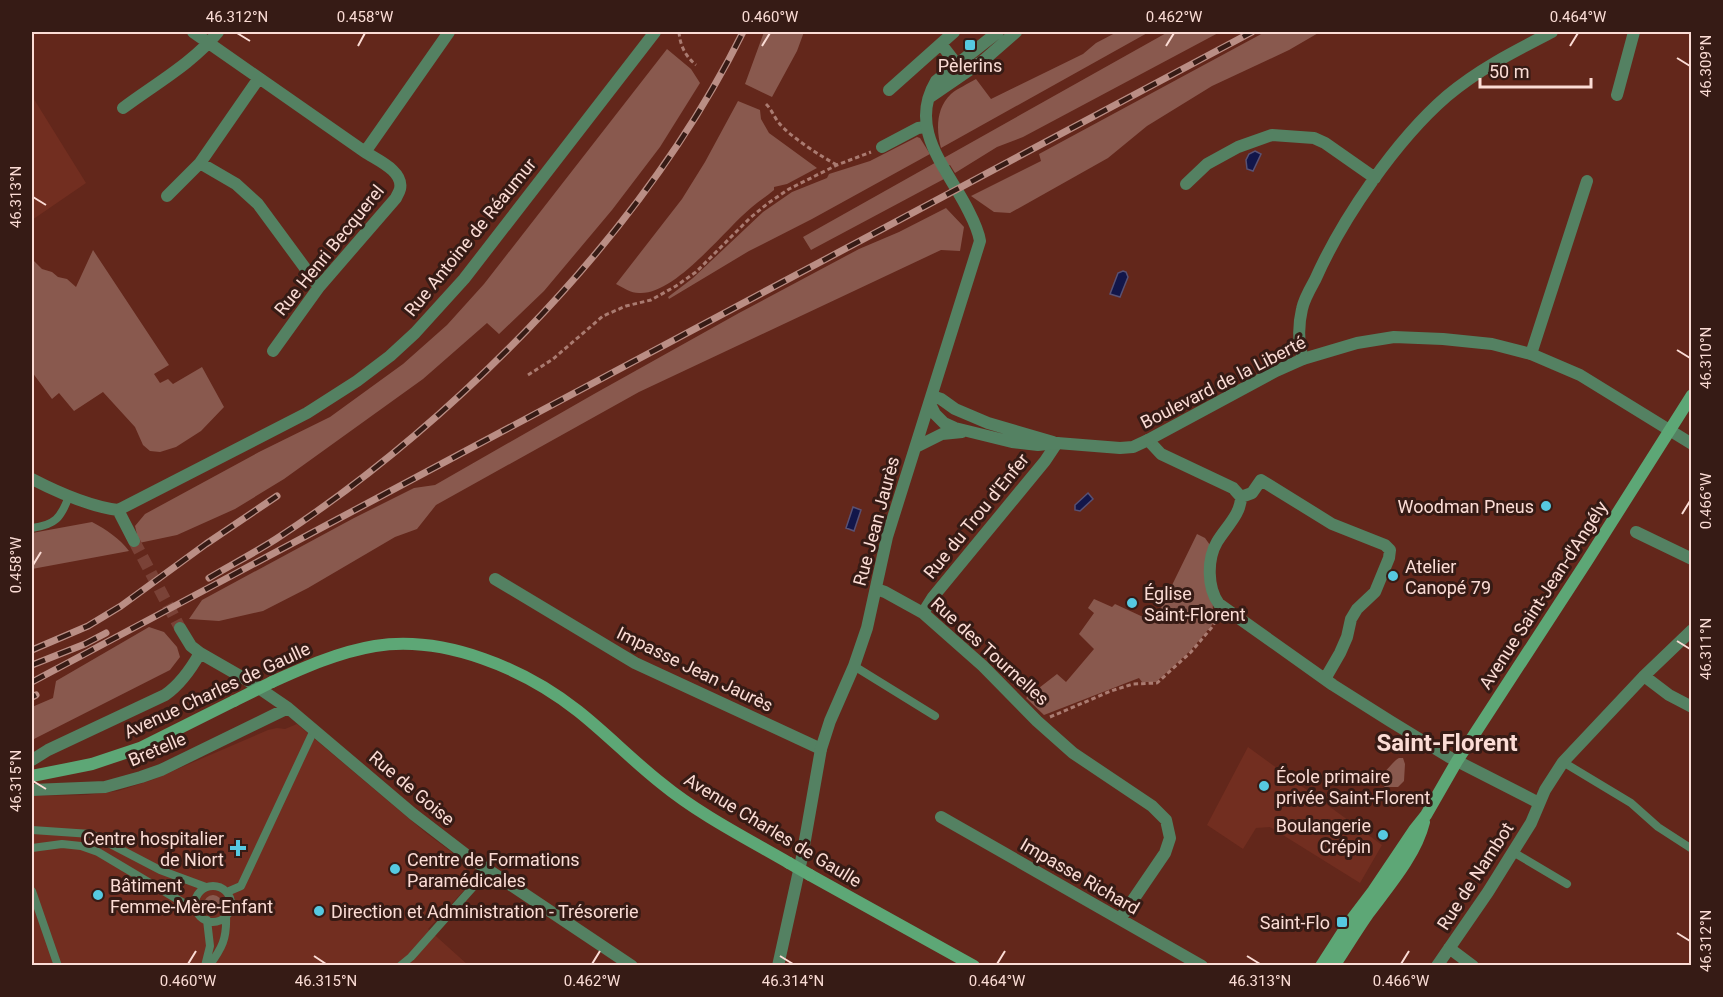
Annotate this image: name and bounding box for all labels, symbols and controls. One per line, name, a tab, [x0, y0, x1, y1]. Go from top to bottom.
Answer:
text: 46.312°N	[206, 8, 268, 26]
text: 0.458°W	[337, 8, 393, 26]
text: 0.460°W	[742, 8, 798, 26]
text: 0.462°W	[1146, 8, 1202, 26]
text: 0.464°W	[1550, 8, 1606, 26]
text: 46.309°N	[1697, 35, 1715, 97]
marker: Pèlerins	[963, 38, 977, 52]
scale bar	[1480, 51, 1591, 89]
place label: Pèlerins	[938, 55, 1002, 76]
text: 50 m	[1489, 61, 1529, 82]
street label: Rue Antoine de Réaumur	[400, 154, 540, 320]
text: 46.313°N	[7, 166, 25, 228]
street label: Rue Henri Becquerel	[270, 180, 388, 320]
text: 46.310°N	[1697, 327, 1715, 389]
street label: Boulevard de la Liberté	[1137, 331, 1309, 433]
street label: Rue du Trou d'Enfer	[919, 449, 1033, 583]
street label: Rue Jean Jaurès	[849, 454, 903, 588]
text: 0.466°W	[1697, 473, 1715, 529]
place label: Woodman Pneus	[1398, 496, 1534, 517]
street label: Avenue Saint-Jean-d'Angély	[1474, 497, 1612, 693]
marker: Woodman Pneus	[1539, 499, 1553, 513]
text: 0.458°W	[7, 537, 25, 593]
place label: Atelier Canopé 79	[1405, 556, 1491, 598]
marker: Atelier Canopé 79	[1386, 569, 1400, 583]
place label: Église Saint-Florent	[1144, 583, 1246, 625]
street label: Rue des Tournelles	[927, 593, 1053, 709]
marker: Église Saint-Florent	[1125, 596, 1139, 610]
text: 46.311°N	[1697, 618, 1715, 680]
street label: Impasse Jean Jaurès	[613, 622, 777, 716]
street label: Avenue Charles de Gaulle	[121, 638, 313, 742]
street label: Bretelle	[125, 728, 189, 770]
district label: Saint-Florent	[1376, 729, 1518, 757]
street label: Rue de Goise	[365, 746, 459, 830]
text: 46.315°N	[7, 750, 25, 812]
place label: École primaire privée Saint-Florent	[1276, 766, 1430, 808]
street label: Avenue Charles de Gaulle	[681, 769, 865, 891]
marker: École primaire privée Saint-Florent	[1257, 779, 1271, 793]
place label: Boulangerie Crépin	[1276, 815, 1371, 857]
street label: Rue de Nambot	[1432, 818, 1518, 934]
place label: Centre hospitalier de Niort	[83, 828, 224, 870]
marker: Boulangerie Crépin	[1376, 828, 1390, 842]
street label: Impasse Richard	[1017, 833, 1143, 919]
marker: Centre hospitalier de Niort	[229, 839, 247, 857]
place label: Centre de Formations Paramédicales	[407, 849, 580, 891]
marker: Centre de Formations Paramédicales	[388, 862, 402, 876]
place label: Bâtiment Femme-Mère-Enfant	[110, 875, 273, 917]
marker: Bâtiment Femme-Mère-Enfant	[91, 888, 105, 902]
place label: Direction et Administration - Trésorerie	[331, 901, 639, 922]
marker: Direction et Administration - Trésorerie	[312, 904, 326, 918]
text: 46.312°N	[1697, 910, 1715, 972]
place label: Saint-Flo	[1260, 912, 1330, 933]
marker: Saint-Flo	[1335, 915, 1349, 929]
text: 0.460°W	[160, 972, 216, 990]
text: 46.315°N	[295, 972, 357, 990]
text: 0.462°W	[564, 972, 620, 990]
text: 46.314°N	[762, 972, 824, 990]
text: 0.464°W	[969, 972, 1025, 990]
text: 46.313°N	[1229, 972, 1291, 990]
text: 0.466°W	[1373, 972, 1429, 990]

